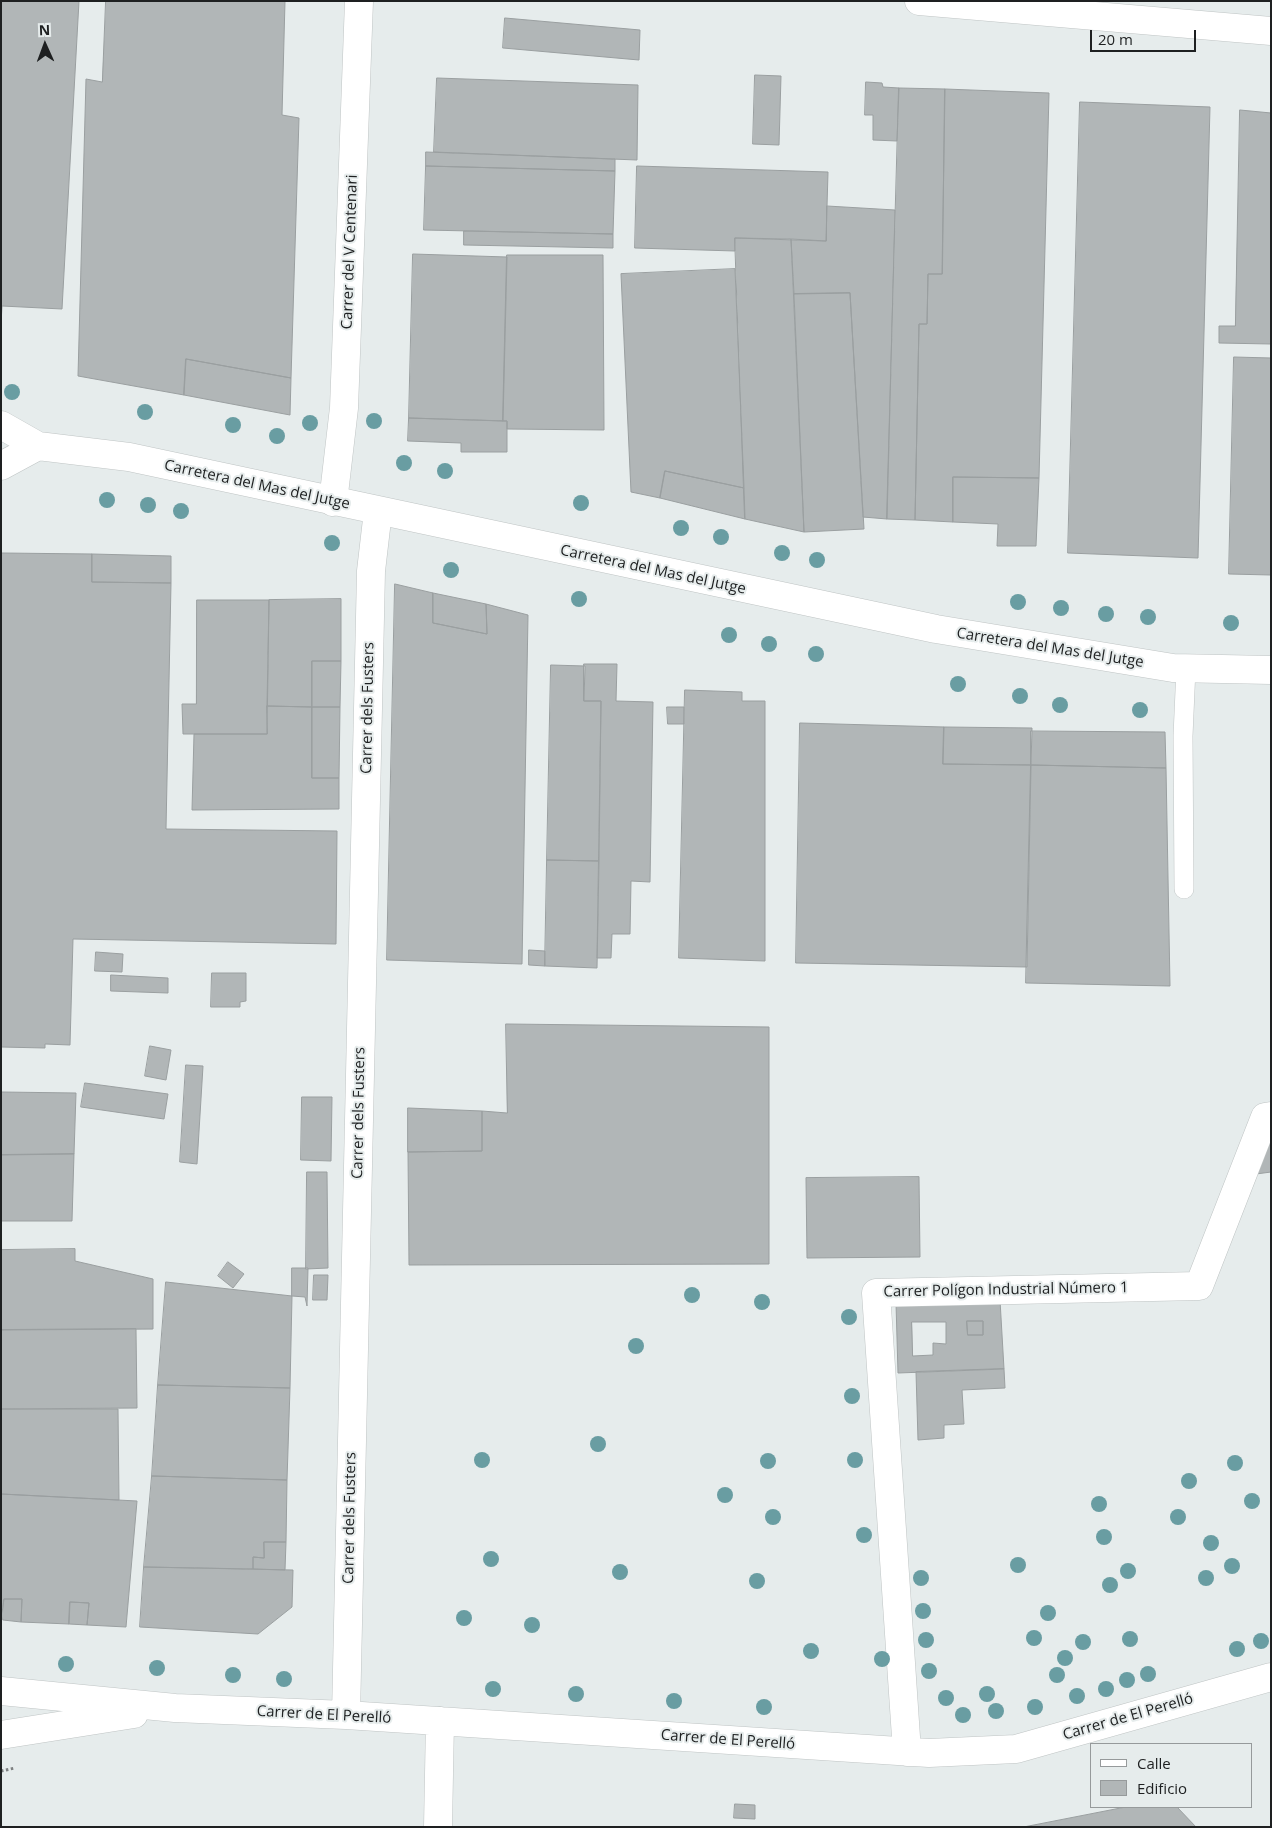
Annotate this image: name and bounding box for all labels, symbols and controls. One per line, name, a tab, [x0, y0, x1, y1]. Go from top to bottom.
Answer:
north arrow	[20, 20, 70, 70]
text: N	[38, 20, 50, 39]
scale bar	[1092, 20, 1198, 52]
text: 20 m	[1098, 29, 1133, 49]
street label: Carrer del V Centenari	[338, 174, 362, 330]
street label: Carretera del Mas del Jutge	[163, 457, 351, 513]
street label: Carretera del Mas del Jutge	[559, 542, 747, 598]
street label: Carretera del Mas del Jutge	[955, 624, 1145, 672]
street label: Carrer dels Fusters	[358, 642, 378, 774]
street label: Carrer dels Fusters	[349, 1047, 369, 1179]
street label: Carrer Polígon Industrial Número 1	[883, 1279, 1129, 1301]
street label: Carrer dels Fusters	[340, 1452, 360, 1584]
street label: Carrer de El Perelló	[1061, 1690, 1195, 1744]
street label: Carrer de El Perelló	[256, 1702, 392, 1728]
street label: Carrer de El Perelló	[660, 1726, 796, 1754]
legend	[1090, 1743, 1252, 1808]
text: Calle	[1137, 1753, 1171, 1773]
text: Edificio	[1137, 1778, 1187, 1798]

